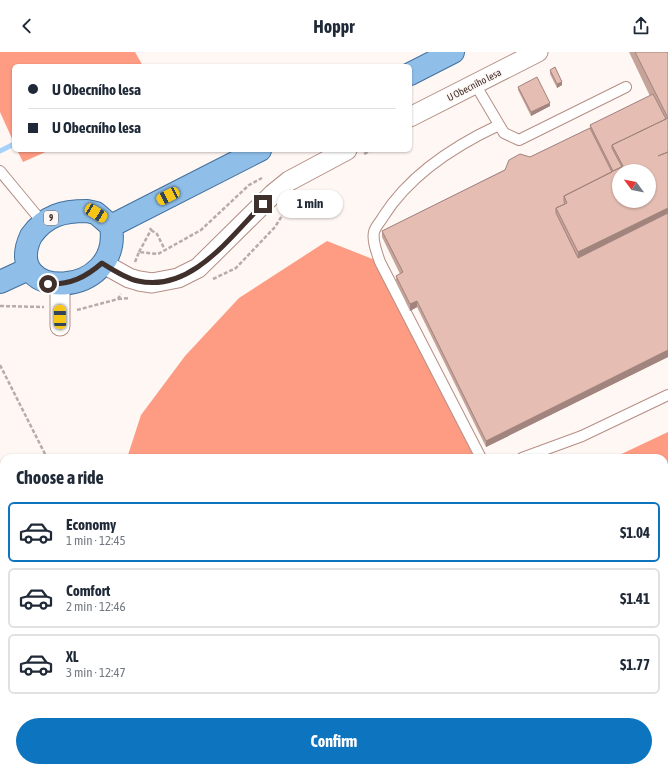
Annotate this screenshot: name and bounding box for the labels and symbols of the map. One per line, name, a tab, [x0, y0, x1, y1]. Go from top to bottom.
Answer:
street label: U Obecního lesa	[445, 66, 503, 103]
north arrow	[612, 164, 656, 208]
car	[155, 185, 181, 207]
callout: 1 min	[277, 190, 343, 218]
route end	[254, 195, 272, 213]
car	[83, 202, 109, 224]
road number: 9	[44, 211, 58, 225]
route start	[39, 275, 57, 293]
car	[54, 305, 66, 329]

